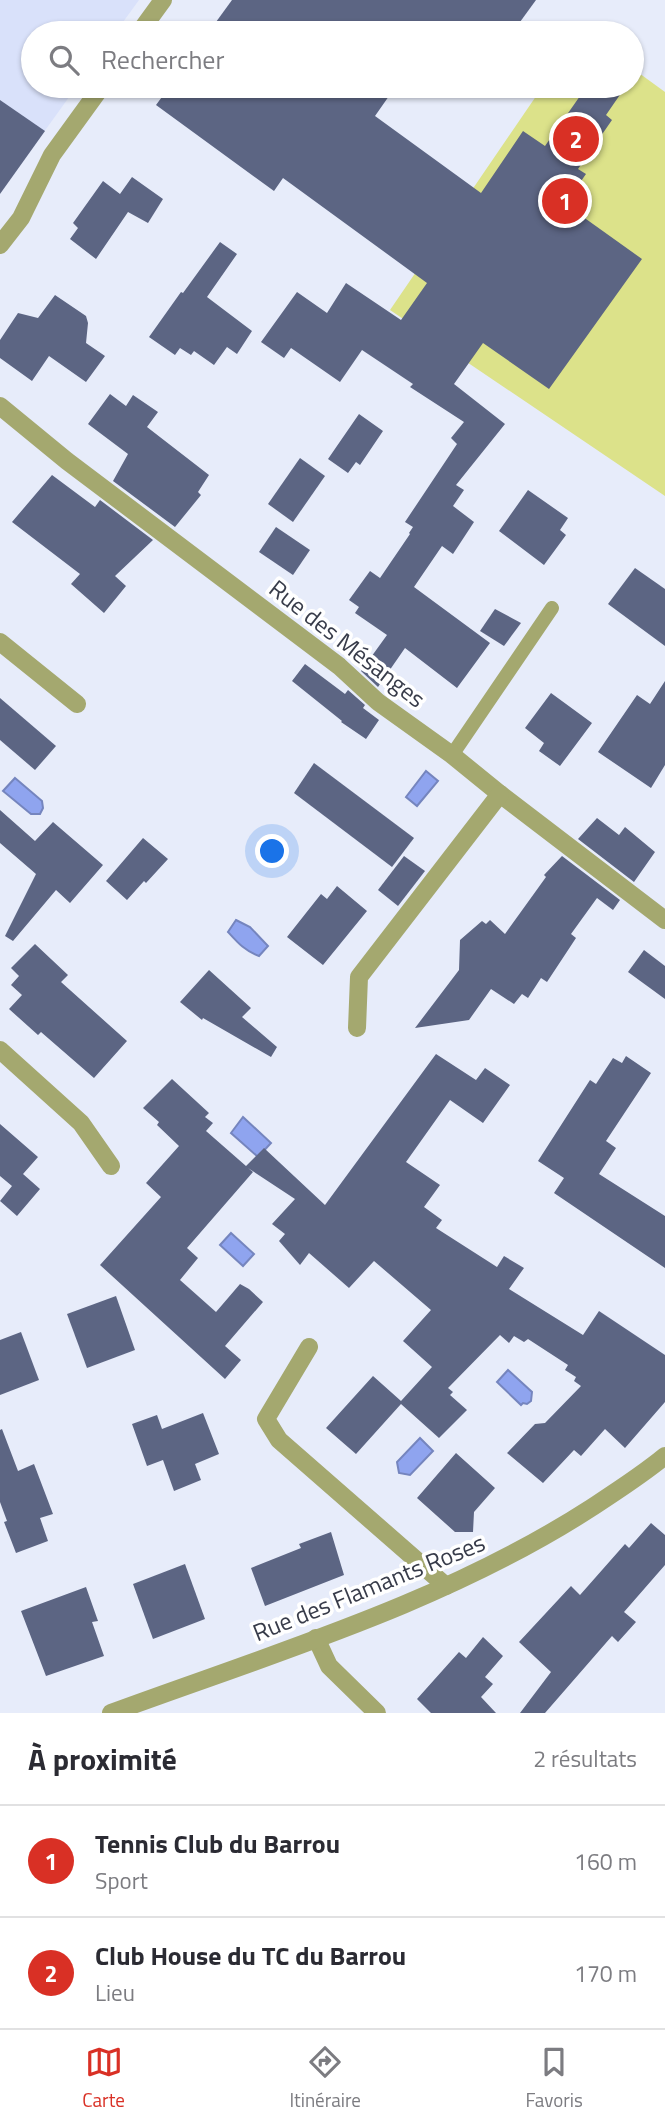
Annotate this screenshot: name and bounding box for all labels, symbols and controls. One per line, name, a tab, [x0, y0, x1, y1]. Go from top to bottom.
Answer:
search box	[21, 21, 644, 98]
text: Rechercher	[101, 40, 225, 79]
icon: search	[45, 41, 83, 79]
pin: 2	[553, 113, 599, 165]
pin: 1	[542, 175, 588, 227]
street label: Rue des Mésanges	[262, 571, 434, 716]
your location	[255, 834, 289, 868]
street label: Rue des Flamants Roses	[247, 1524, 490, 1650]
text: À proximité	[28, 1736, 177, 1782]
text: 2 résultats	[533, 1741, 637, 1776]
text: Tennis Club du Barrou	[95, 1824, 340, 1863]
text: 1	[45, 1844, 57, 1879]
text: 160 m	[574, 1844, 637, 1879]
text: Sport	[95, 1863, 148, 1898]
text: Club House du TC du Barrou	[95, 1936, 406, 1975]
text: 2	[45, 1956, 57, 1991]
text: 170 m	[574, 1956, 637, 1991]
text: Lieu	[95, 1975, 135, 2010]
tab: Carte	[82, 2043, 125, 2114]
tab: Itinéraire	[289, 2043, 361, 2114]
tab: Favoris	[525, 2043, 583, 2114]

